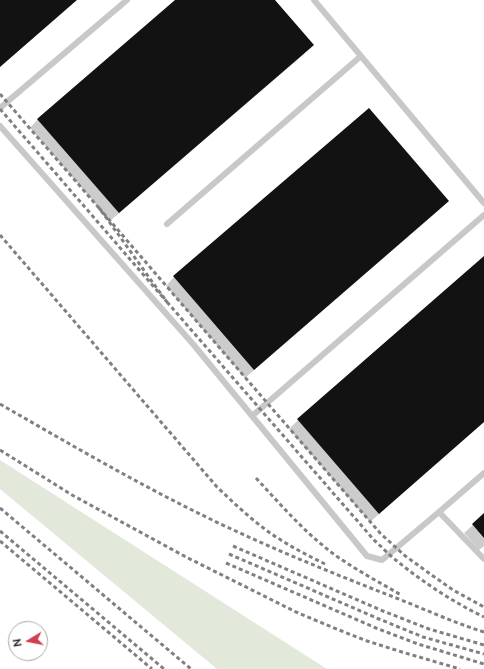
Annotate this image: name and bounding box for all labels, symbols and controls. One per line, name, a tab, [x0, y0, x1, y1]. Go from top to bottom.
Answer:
north arrow	[8, 621, 48, 661]
text: N	[11, 638, 24, 648]

